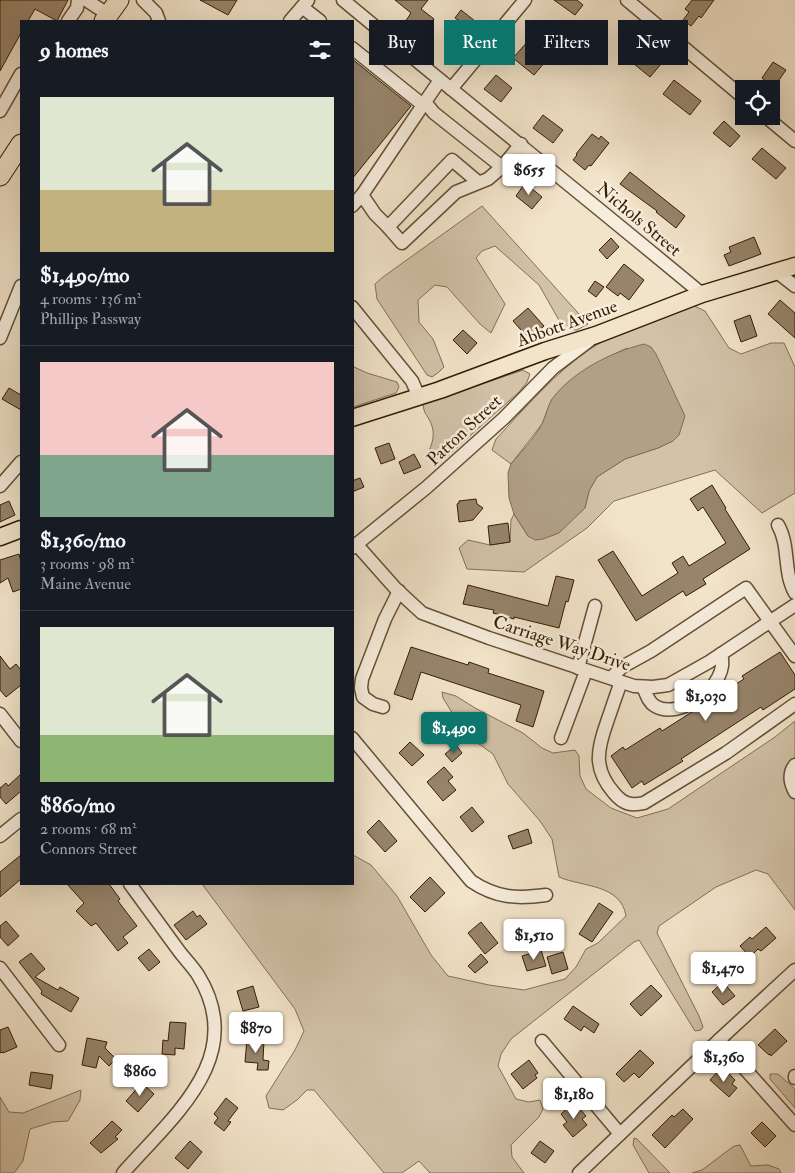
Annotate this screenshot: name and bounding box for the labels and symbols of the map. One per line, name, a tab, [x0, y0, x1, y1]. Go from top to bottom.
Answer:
pin: $655	[499, 154, 559, 196]
street label: Nichols Street	[591, 177, 686, 262]
street label: Abbott Avenue	[513, 294, 621, 353]
street label: Patton Street	[422, 390, 507, 471]
street label: Carriage Way Drive	[490, 610, 634, 677]
pin: $1,030	[665, 680, 747, 722]
pin: $1,490	[413, 712, 495, 754]
pin: $1,510	[493, 918, 575, 961]
pin: $1,470	[682, 952, 764, 994]
pin: $870	[226, 1012, 286, 1054]
pin: $1,360	[683, 1040, 765, 1083]
pin: $860	[110, 1054, 170, 1097]
pin: $1,180	[533, 1078, 615, 1120]

